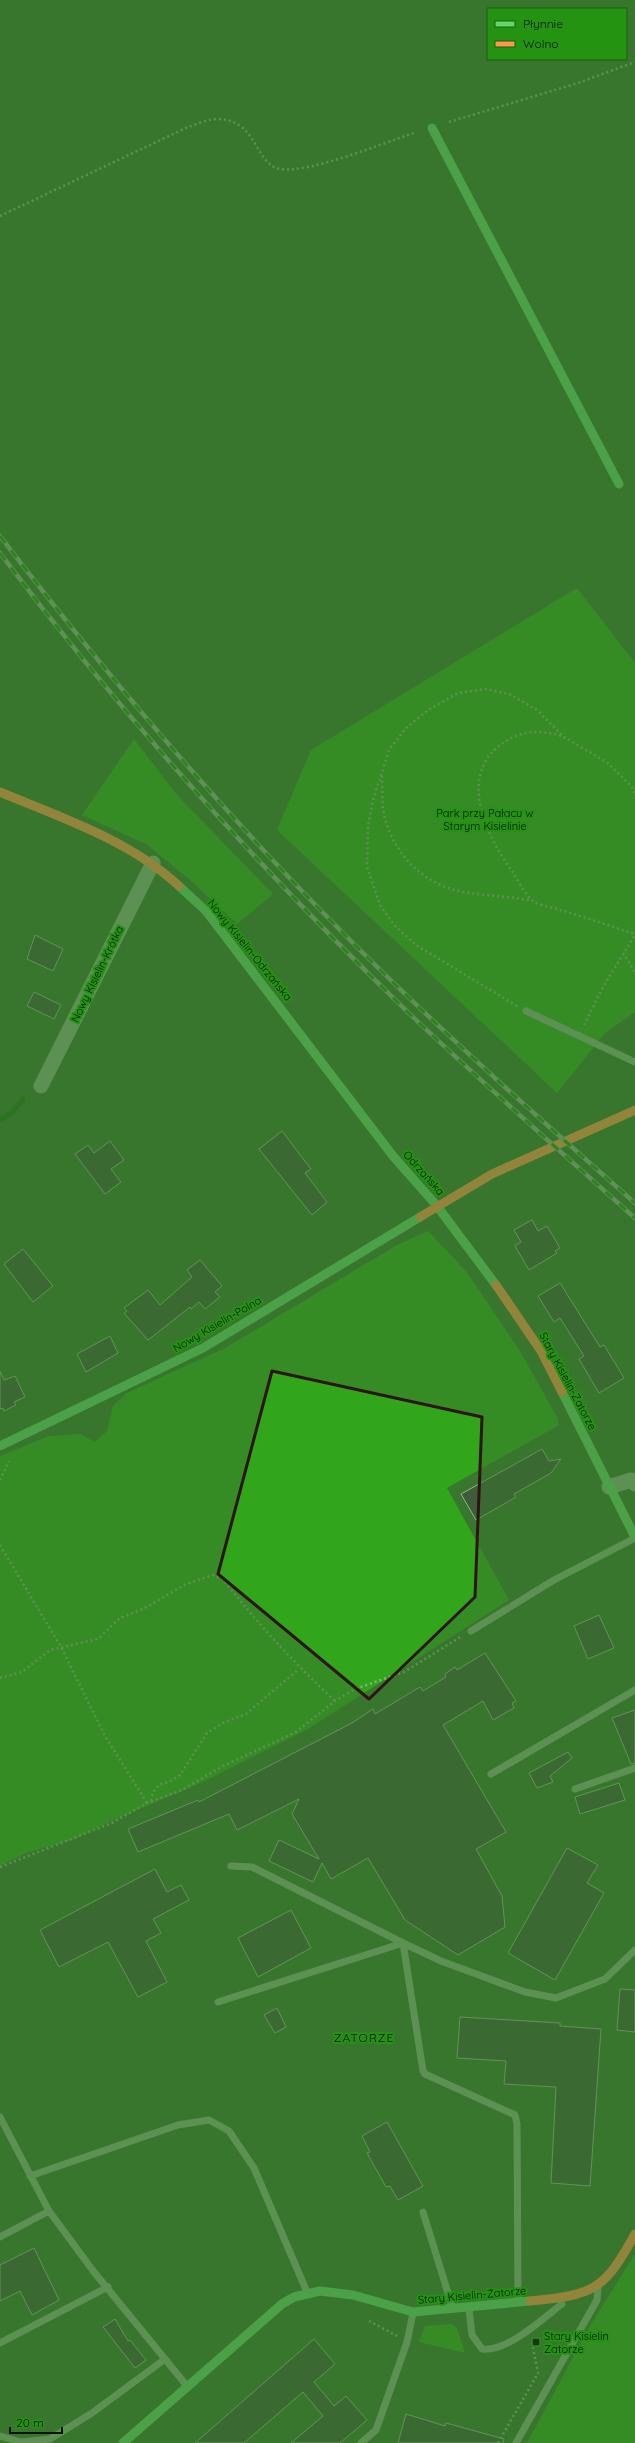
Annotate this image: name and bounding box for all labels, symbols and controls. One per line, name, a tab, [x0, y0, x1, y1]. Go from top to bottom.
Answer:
legend	[487, 8, 627, 60]
text: Płynnie	[523, 16, 563, 31]
text: Wolno	[523, 36, 559, 51]
park label: Park przy Pałacu w Starym Kisielinie	[436, 806, 534, 833]
street label: Nowy Kisielin-Odrzańska	[205, 896, 295, 1004]
street label: Nowy Kisielin-Krótka	[68, 923, 126, 1025]
street label: Odrzańska	[400, 1148, 448, 1198]
street label: Nowy Kisielin-Polna	[170, 1293, 264, 1355]
street label: Stary Kisielin-Zatorze	[536, 1330, 600, 1432]
district label: ZATORZE	[334, 2030, 394, 2045]
street label: Stary Kisielin-Zatorze	[417, 2283, 527, 2307]
place label: Stary Kisielin Zatorze	[544, 2329, 609, 2356]
marker: Stary Kisielin Zatorze	[531, 2337, 541, 2347]
scale bar	[10, 2409, 62, 2435]
text: 20 m	[16, 2415, 44, 2430]

